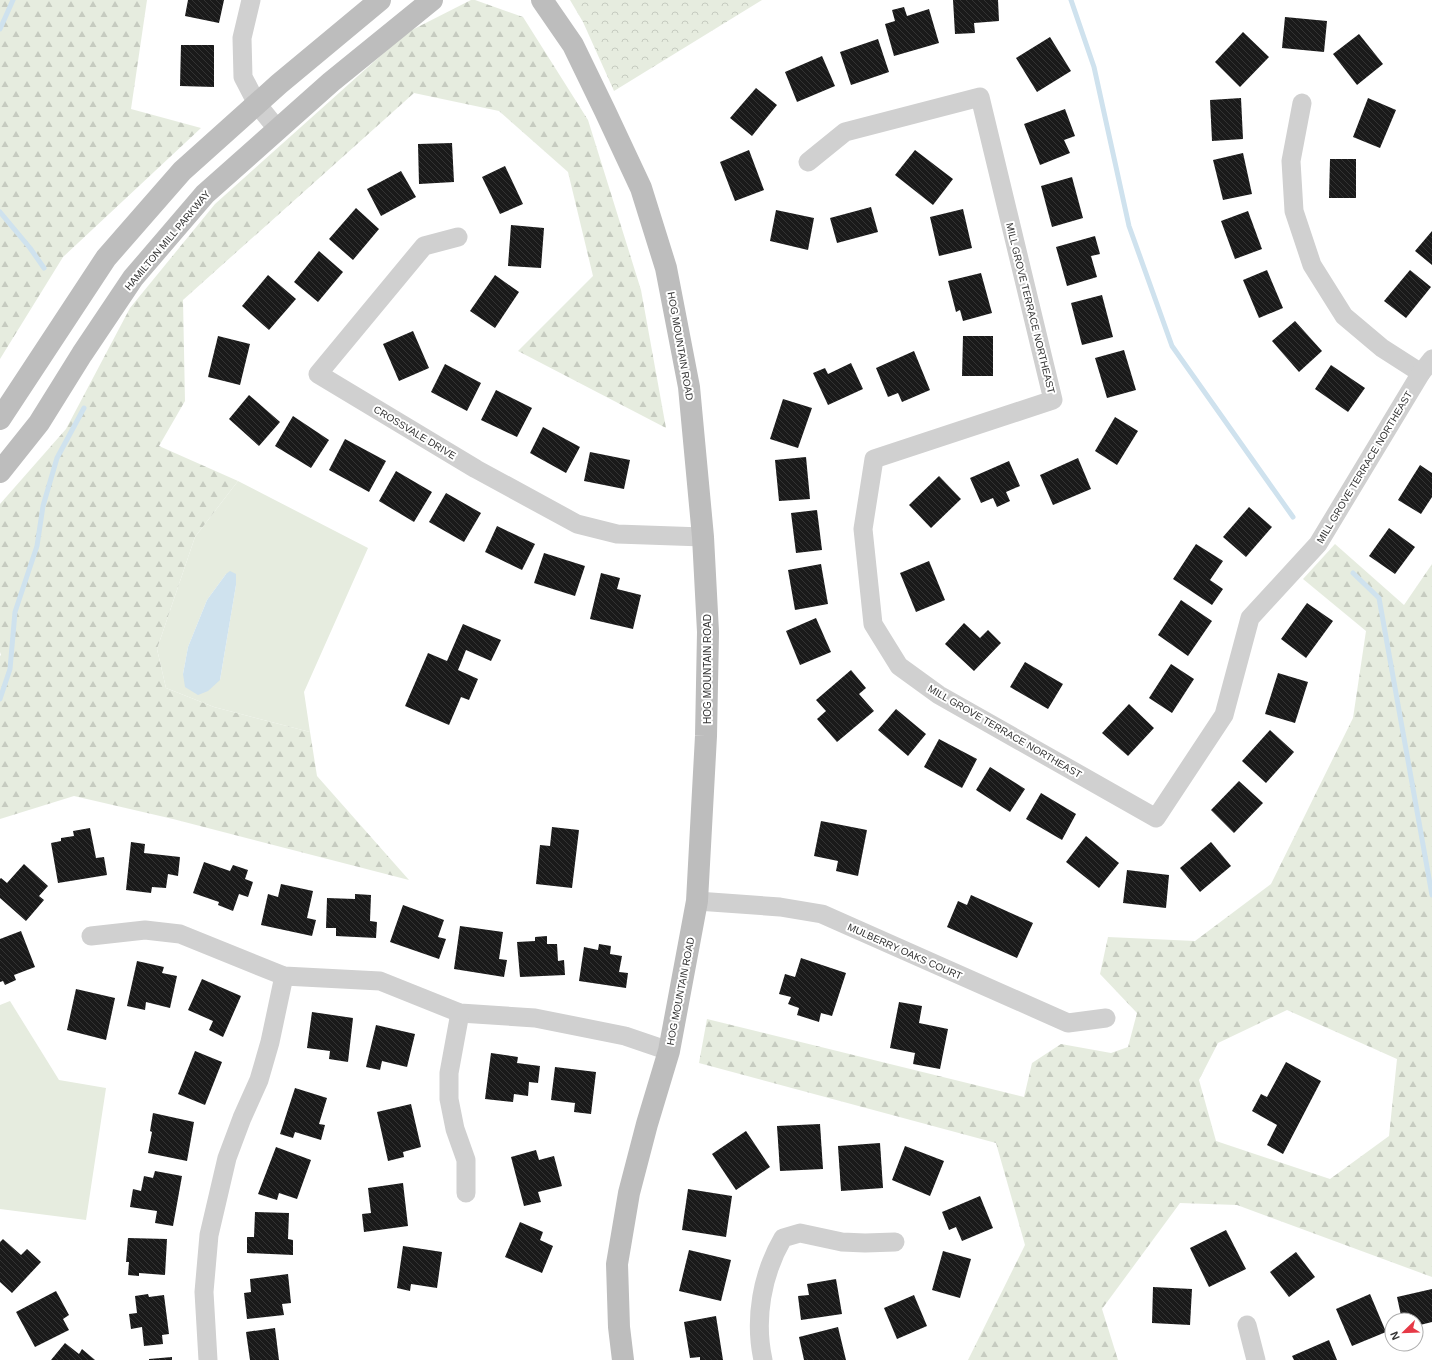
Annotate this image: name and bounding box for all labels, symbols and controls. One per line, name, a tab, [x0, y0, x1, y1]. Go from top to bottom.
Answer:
street label: HAMILTON MILL PARKWAY	[123, 188, 212, 292]
street label: MILL GROVE TERRACE NORTHEAST	[1004, 222, 1057, 395]
street label: HOG MOUNTAIN ROAD	[666, 291, 695, 401]
street label: MILL GROVE TERRACE NORTHEAST	[1315, 389, 1414, 545]
street label: CROSSVALE DRIVE	[372, 404, 458, 461]
street label: HOG MOUNTAIN ROAD	[702, 614, 713, 724]
street label: MILL GROVE TERRACE NORTHEAST	[926, 683, 1083, 780]
street label: MULBERRY OAKS COURT	[846, 921, 964, 982]
street label: HOG MOUNTAIN ROAD	[665, 936, 696, 1046]
north arrow	[1384, 1312, 1424, 1352]
text: N	[1388, 1330, 1402, 1342]

